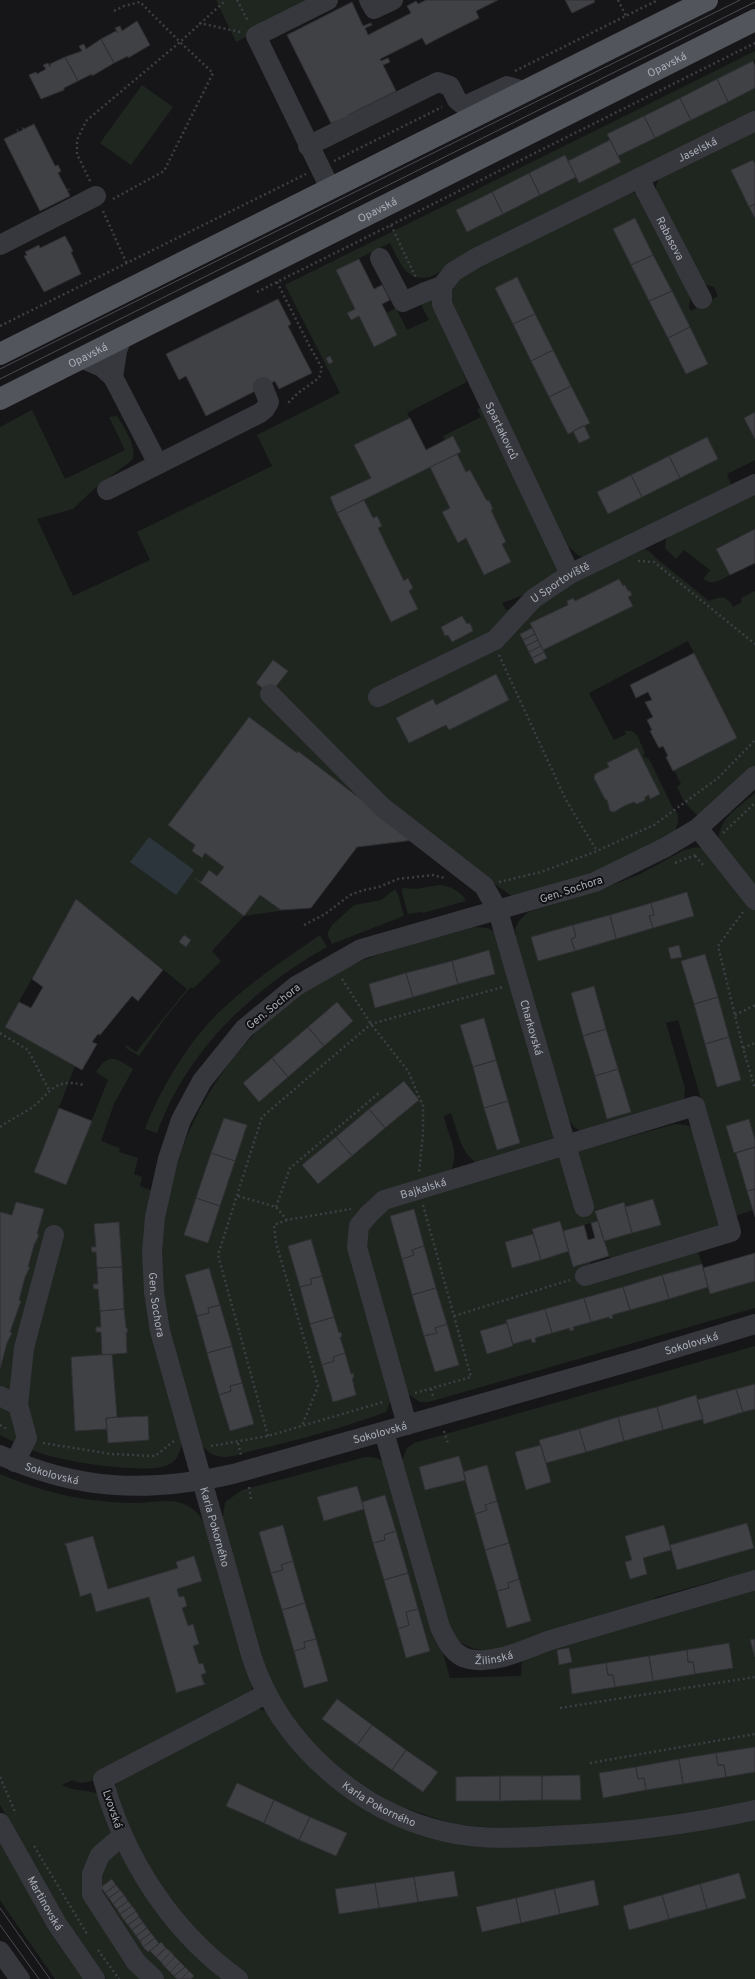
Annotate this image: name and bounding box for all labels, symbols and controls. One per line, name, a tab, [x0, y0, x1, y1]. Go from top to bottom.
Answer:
street label: Opavská	[645, 49, 689, 81]
street label: Jaselská	[675, 135, 720, 166]
street label: Opavská	[355, 195, 400, 226]
street label: Rabasova	[652, 214, 687, 263]
street label: Opavská	[66, 340, 110, 372]
street label: Spartakovců	[481, 400, 521, 462]
street label: U Sportoviště	[528, 559, 592, 607]
street label: Gen. Sochora	[538, 873, 605, 907]
street label: Gen. Sochora	[244, 981, 304, 1033]
street label: Charkovská	[516, 998, 546, 1057]
street label: Bajkalská	[399, 1176, 448, 1203]
street label: Gen. Sochora	[145, 1272, 168, 1339]
street label: Sokolovská	[663, 1329, 720, 1359]
street label: Sokolovská	[352, 1419, 409, 1448]
street label: Sokolovská	[23, 1460, 80, 1488]
street label: Karla Pokorného	[196, 1486, 232, 1569]
street label: Žilinská	[474, 1648, 515, 1668]
street label: Karla Pokorného	[339, 1779, 418, 1830]
street label: Lvovská	[99, 1788, 125, 1831]
street label: Martinovská	[23, 1874, 66, 1934]

